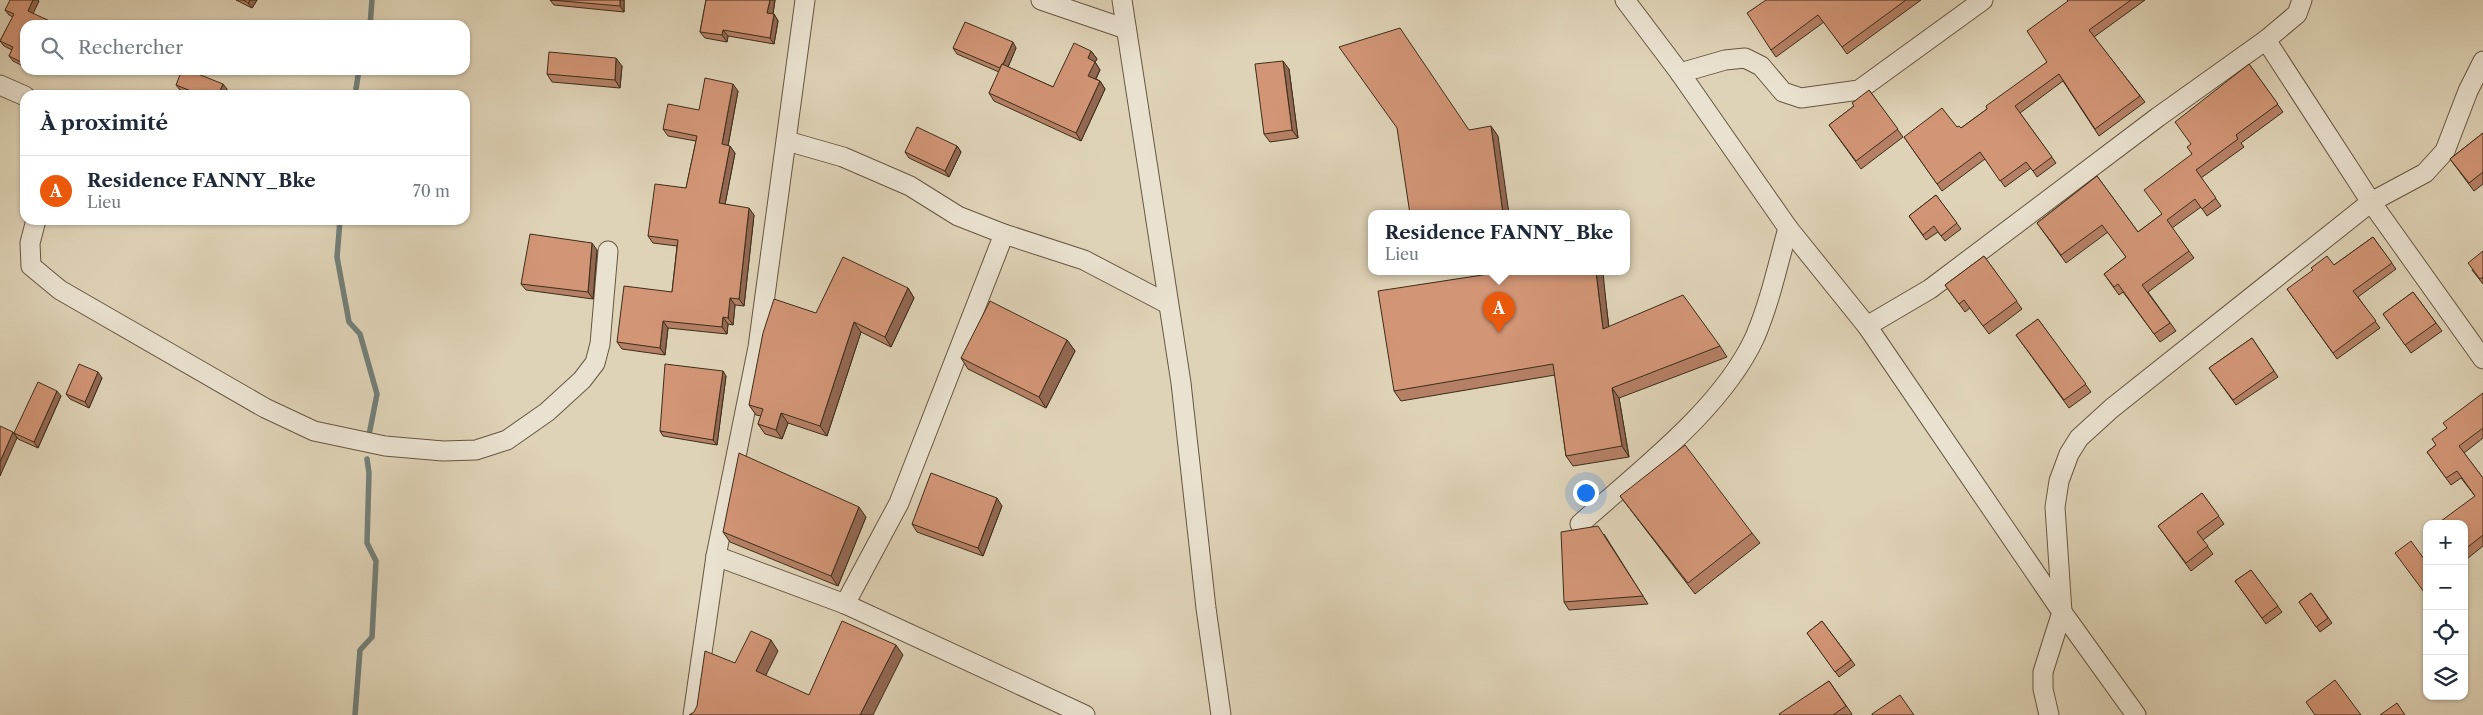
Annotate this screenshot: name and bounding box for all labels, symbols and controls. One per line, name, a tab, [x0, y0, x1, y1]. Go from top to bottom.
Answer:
search box	[20, 20, 470, 75]
icon: search	[38, 34, 66, 62]
text: Rechercher	[78, 36, 183, 59]
text: À proximité	[40, 110, 168, 135]
text: Residence FANNY_Bke	[87, 169, 316, 192]
text: A	[50, 181, 62, 201]
text: 70 m	[413, 181, 450, 201]
text: Lieu	[87, 192, 121, 212]
popup	[1368, 210, 1630, 275]
text: Residence FANNY_Bke	[1385, 221, 1613, 244]
text: Lieu	[1385, 244, 1419, 264]
pin: A	[1483, 292, 1515, 333]
your location	[1573, 480, 1599, 506]
map controls	[2423, 520, 2468, 700]
button: +	[2423, 520, 2468, 565]
button: −	[2423, 565, 2468, 610]
button: locate	[2423, 610, 2468, 655]
button: layers	[2423, 655, 2468, 700]

